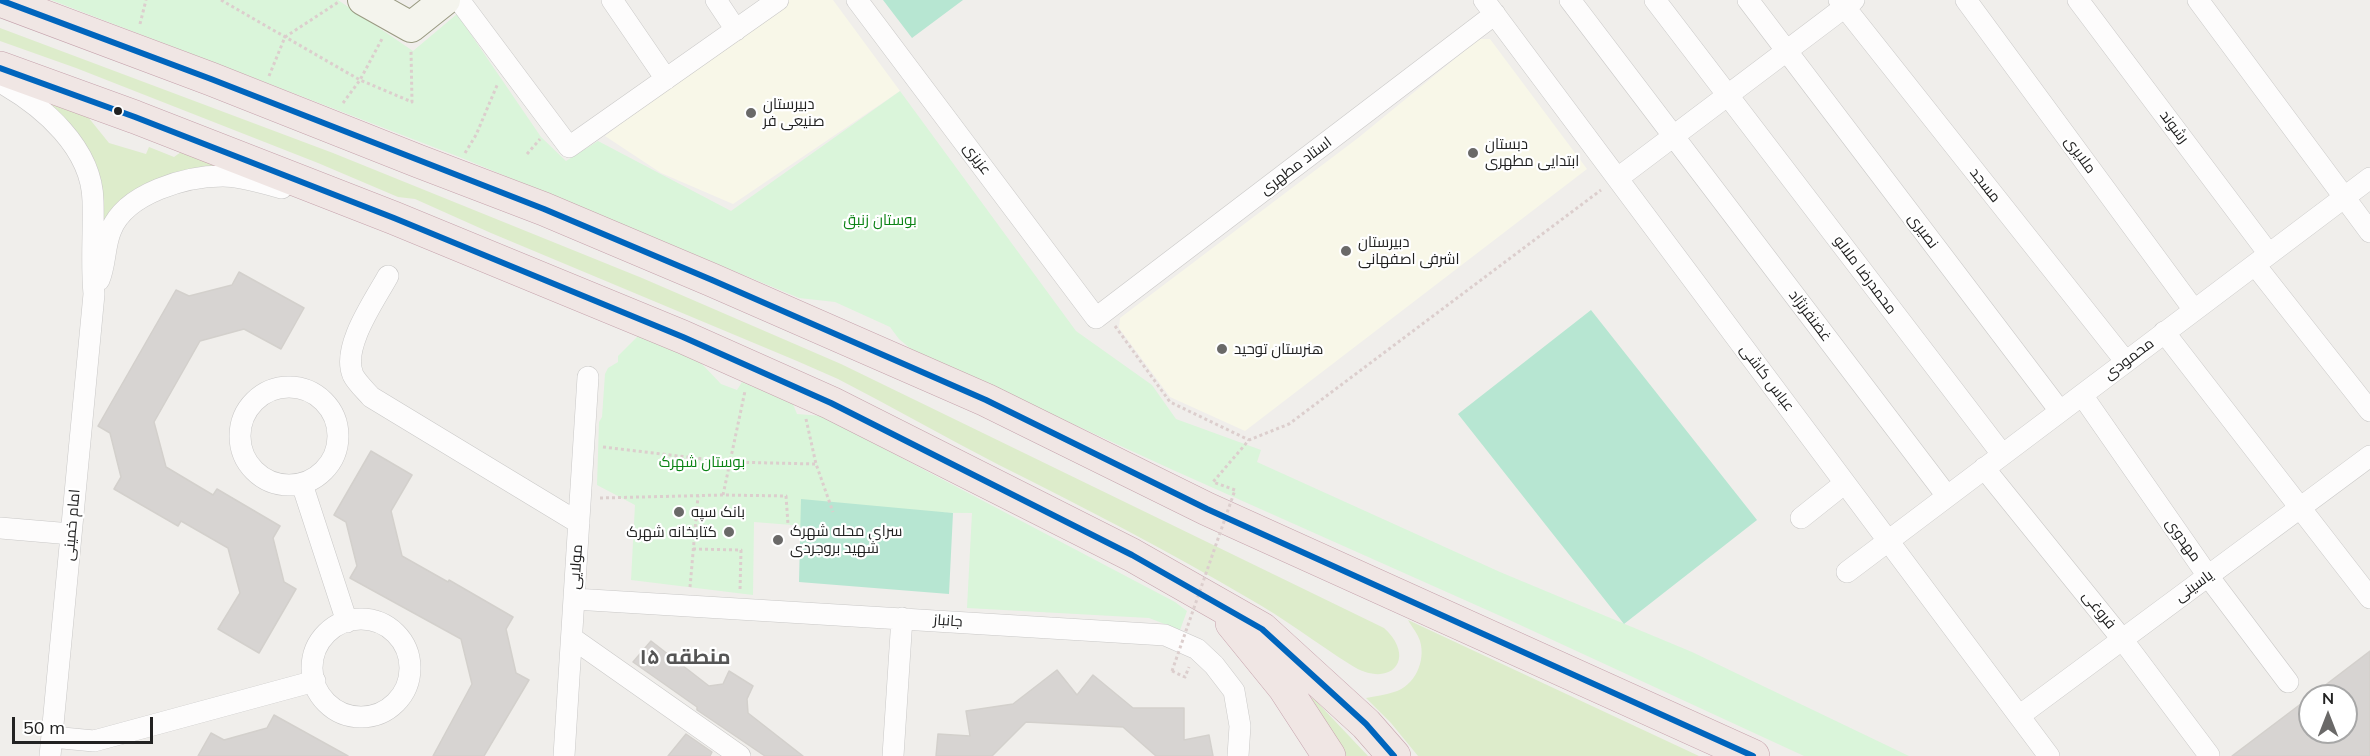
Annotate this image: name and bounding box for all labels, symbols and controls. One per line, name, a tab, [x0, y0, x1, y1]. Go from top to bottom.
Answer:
place label: دبیرستان صنیعی فر	[763, 95, 824, 130]
unlabelled marker	[112, 105, 124, 117]
marker: دبیرستان صنیعی فر	[744, 106, 758, 120]
street label: رشوند	[2156, 107, 2192, 147]
street label: استاد مطهری	[1257, 133, 1335, 199]
street label: ملایری	[2060, 133, 2100, 177]
place label: دبستان ابتدایی مطهری	[1485, 135, 1579, 170]
street label: عزیزی	[959, 139, 995, 179]
marker: دبستان ابتدایی مطهری	[1466, 146, 1480, 160]
street label: مسجد	[1966, 164, 2004, 206]
street label: نصیری	[1904, 210, 1942, 252]
park label: بوستان زنبق	[843, 211, 917, 229]
street label: محمدرضا ملالو	[1830, 232, 1900, 318]
place label: دبیرستان اشرفی اصفهانی	[1358, 233, 1459, 268]
marker: دبیرستان اشرفی اصفهانی	[1339, 244, 1353, 258]
street label: غضنفرنژاد	[1785, 287, 1835, 345]
street label: محمودی	[2100, 334, 2158, 384]
place label: هنرستان توحید	[1234, 340, 1323, 358]
street label: عباس کاشی	[1736, 341, 1798, 415]
marker: هنرستان توحید	[1215, 342, 1229, 356]
park label: بوستان شهرک	[659, 453, 745, 471]
street label: امام خمینی	[60, 488, 84, 562]
place label: بانک سپه	[691, 503, 745, 521]
marker: بانک سپه	[672, 505, 686, 519]
street label: مهدوی	[2162, 515, 2204, 565]
place label: سرای محله شهرک شهید بروجردی	[790, 522, 902, 557]
place label: کتابخانه شهرک	[626, 523, 717, 541]
marker: کتابخانه شهرک	[722, 525, 736, 539]
marker: سرای محله شهرک شهید بروجردی	[771, 533, 785, 547]
street label: مولايی	[565, 544, 587, 590]
street label: یاسینی	[2171, 566, 2217, 606]
street label: فروغی	[2078, 587, 2120, 633]
street label: جانباز	[933, 611, 963, 631]
district label: منطقه ۱۵	[639, 645, 731, 671]
north arrow	[2298, 684, 2358, 744]
text: N	[2322, 688, 2334, 708]
scale bar	[15, 705, 156, 743]
text: 50 m	[23, 716, 65, 739]

